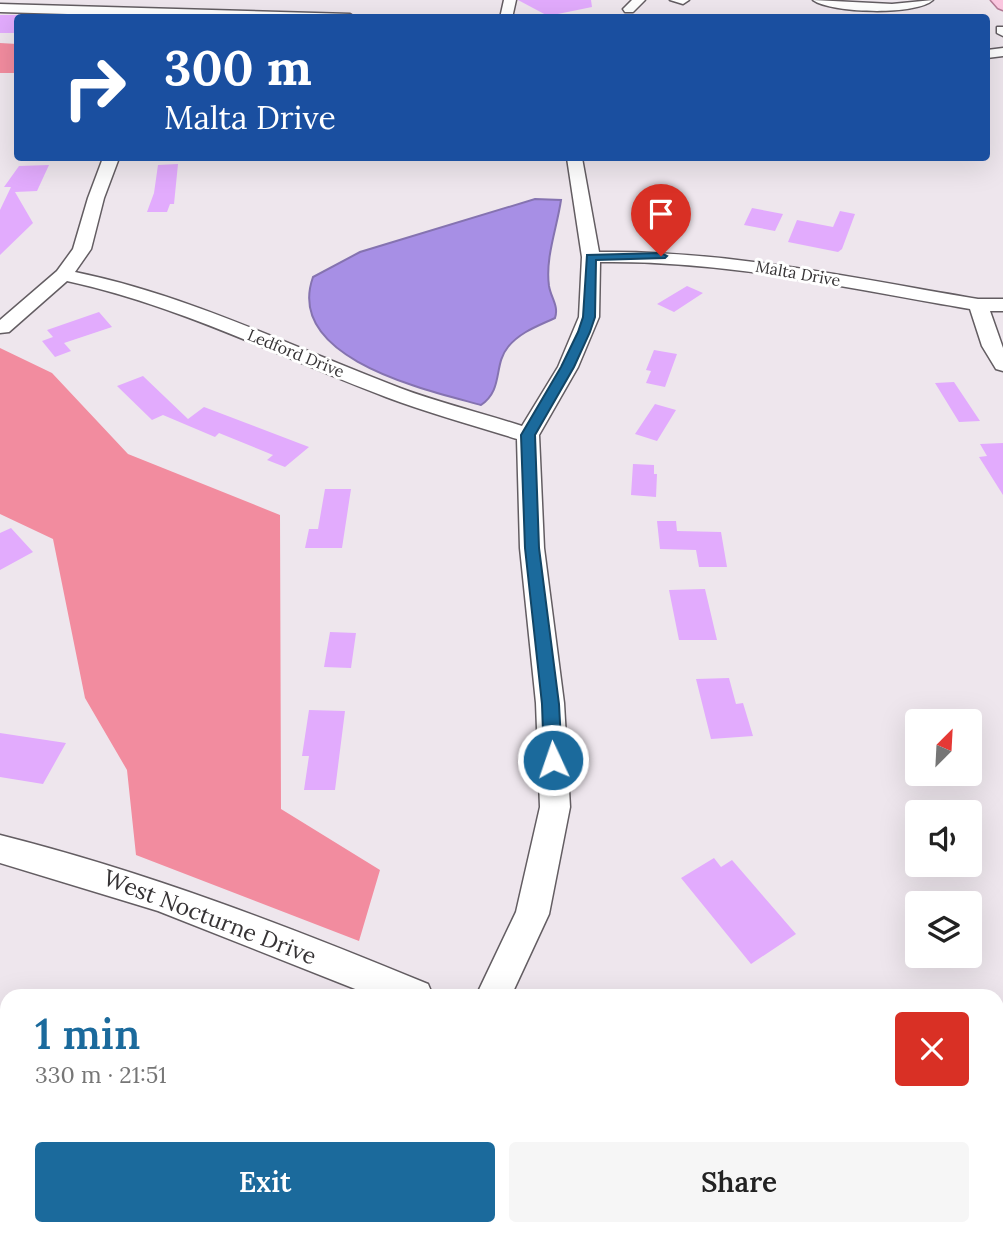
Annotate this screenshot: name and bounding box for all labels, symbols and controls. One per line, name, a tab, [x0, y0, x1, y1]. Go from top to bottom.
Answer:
text: 300 m	[164, 36, 312, 98]
icon: right	[49, 42, 140, 133]
text: Malta Drive	[164, 97, 336, 138]
pin	[631, 184, 691, 256]
icon: arrive	[642, 195, 680, 233]
street label: Malta Drive	[754, 256, 842, 290]
street label: Ledford Drive	[245, 324, 348, 382]
north arrow	[905, 709, 982, 786]
map controls	[905, 709, 982, 968]
position arrow	[516, 723, 590, 797]
button: sound	[905, 800, 982, 877]
street label: West Nocturne Drive	[100, 863, 321, 970]
button: layers	[905, 891, 982, 968]
text: 1 min	[35, 1007, 140, 1061]
button: close	[895, 1012, 969, 1086]
text: 330 m · 21:51	[35, 1060, 167, 1089]
button: Exit	[35, 1142, 495, 1222]
button: Share	[509, 1142, 969, 1222]

